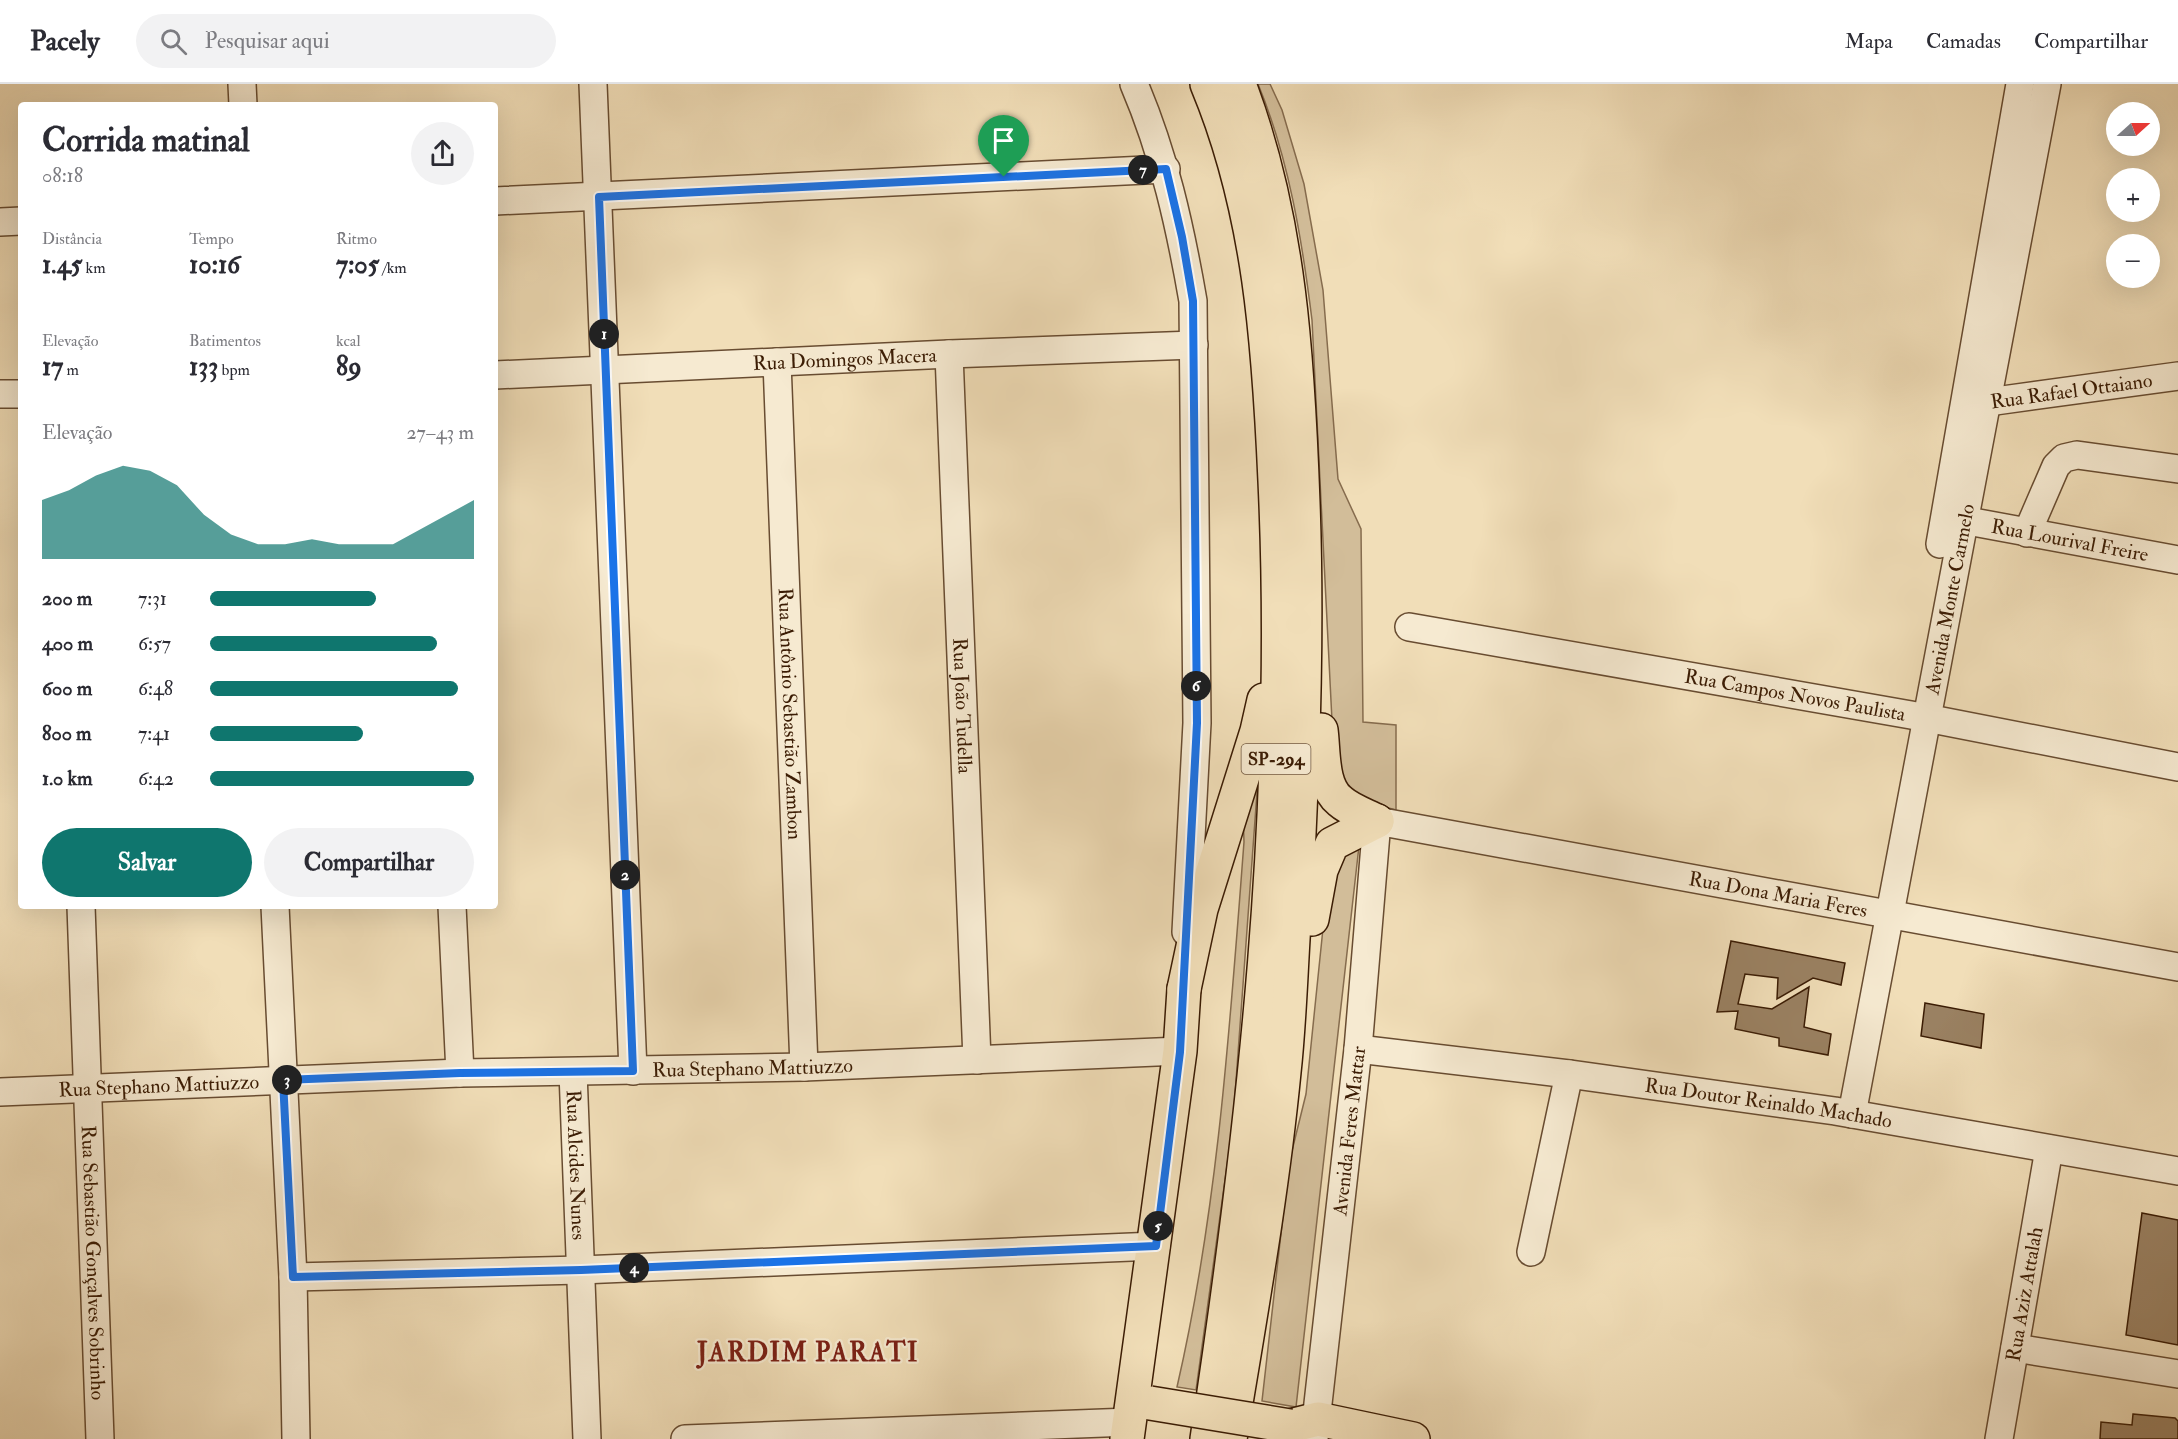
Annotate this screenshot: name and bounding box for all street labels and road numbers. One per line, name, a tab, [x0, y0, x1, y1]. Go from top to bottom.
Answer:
street label: Rua Domingos Macera	[752, 342, 938, 376]
street label: Rua Rafael Ottaiano	[1989, 367, 2154, 414]
street label: Avenida Monte Carmelo	[1919, 502, 1980, 698]
street label: Rua Lourival Freire	[1989, 513, 2150, 567]
street label: Rua Antônio Sebastião Zambon	[773, 587, 808, 840]
street label: Rua João Tudella	[948, 637, 978, 775]
street label: Rua Campos Novos Paulista	[1683, 663, 1908, 726]
road number: SP-294	[1242, 744, 1310, 774]
street label: Rua Dona Maria Feres	[1687, 866, 1870, 923]
street label: Avenida Feres Mattar	[1327, 1044, 1371, 1218]
street label: Rua Stephano Mattiuzzo	[652, 1052, 853, 1082]
street label: Rua Stephano Mattiuzzo	[58, 1069, 260, 1102]
street label: Rua Doutor Reinaldo Machado	[1643, 1072, 1894, 1133]
street label: Rua Alcides Nunes	[561, 1089, 592, 1241]
street label: Rua Sebastião Gonçalves Sobrinho	[76, 1125, 111, 1401]
street label: Rua Aziz Attalah	[2000, 1224, 2048, 1363]

